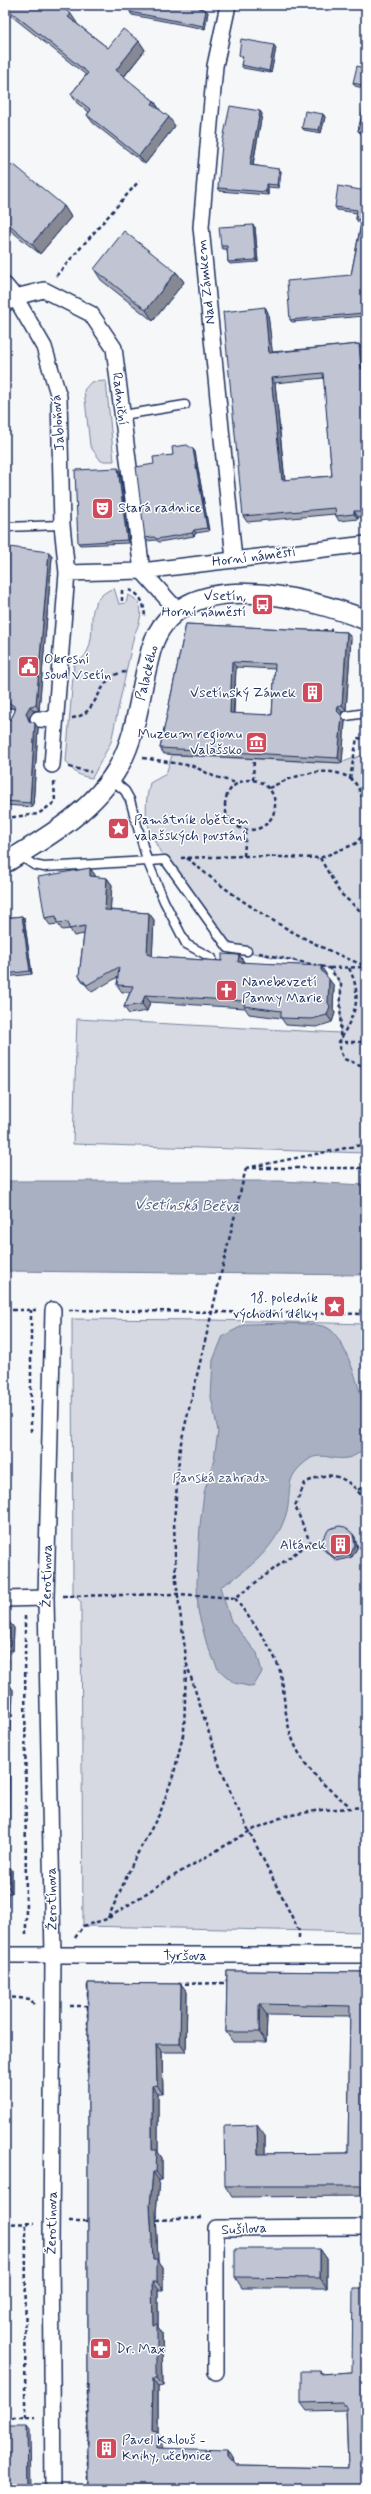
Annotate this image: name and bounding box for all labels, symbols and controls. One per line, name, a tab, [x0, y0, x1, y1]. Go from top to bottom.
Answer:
street label: Nad Zámkem	[193, 239, 219, 325]
street label: Radniční	[108, 371, 132, 427]
street label: Jabloňová	[47, 394, 69, 452]
theatre icon: Stará radnice	[89, 495, 115, 521]
place label: Stará radnice	[118, 499, 202, 517]
street label: Horní náměstí	[211, 543, 297, 571]
place label: Vsetín, Horní náměstí	[162, 587, 246, 621]
bus stop icon: Vsetín, Horní náměstí	[249, 591, 275, 617]
street label: Palackého	[131, 643, 163, 703]
place label: Okresní soud Vsetín	[44, 650, 111, 684]
public building icon: Okresní soud Vsetín	[16, 654, 42, 680]
building icon: Vsetínský Zámek	[299, 680, 325, 706]
place label: Vsetínský Zámek	[190, 684, 296, 702]
place label: Muzeum regionu Valašsko	[138, 725, 242, 759]
museum icon: Muzeum regionu Valašsko	[244, 729, 270, 755]
place label: Památník obětem valašských povstání	[134, 811, 249, 845]
place icon: Památník obětem valašských povstání	[105, 815, 131, 841]
place label: Nanebevzetí Panny Marie	[242, 973, 323, 1007]
church icon: Nanebevzetí Panny Marie	[214, 977, 240, 1003]
water label: Vsetínská Bečva	[134, 1195, 240, 1217]
place label: 18. poledník východní délky	[233, 1289, 318, 1323]
place icon: 18. poledník východní délky	[321, 1293, 347, 1319]
park label: Panská zahrada	[172, 1469, 268, 1487]
building icon: Altánek	[328, 1532, 354, 1558]
place label: Altánek	[280, 1536, 326, 1554]
street label: Žerotínova	[37, 1544, 57, 1608]
street label: Žerotínova	[42, 1867, 62, 1931]
street label: Tyršova	[163, 1947, 207, 1965]
street label: Žerotínova	[42, 2191, 62, 2255]
street label: Sušilova	[221, 2219, 267, 2239]
pharmacy icon: Dr. Max	[88, 2336, 114, 2362]
place label: Dr. Max	[116, 2340, 165, 2358]
place label: Pavel Kalouš - Knihy, učebnice	[122, 2431, 212, 2465]
building icon: Pavel Kalouš - Knihy, učebnice	[93, 2435, 119, 2461]

